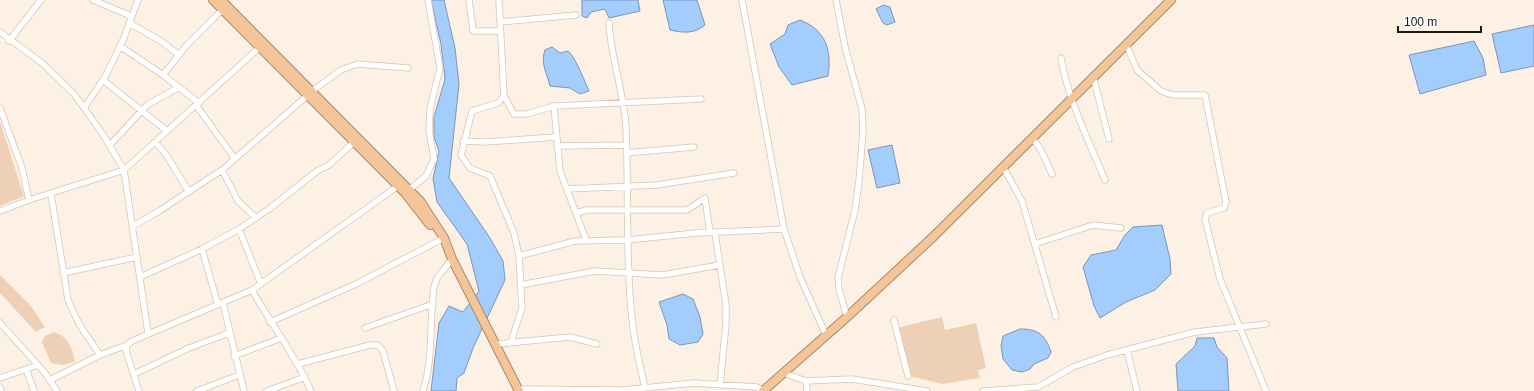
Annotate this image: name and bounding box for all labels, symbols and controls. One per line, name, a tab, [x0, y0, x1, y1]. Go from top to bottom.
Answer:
scale bar	[1398, 8, 1481, 34]
text: 100 m	[1404, 15, 1437, 29]

